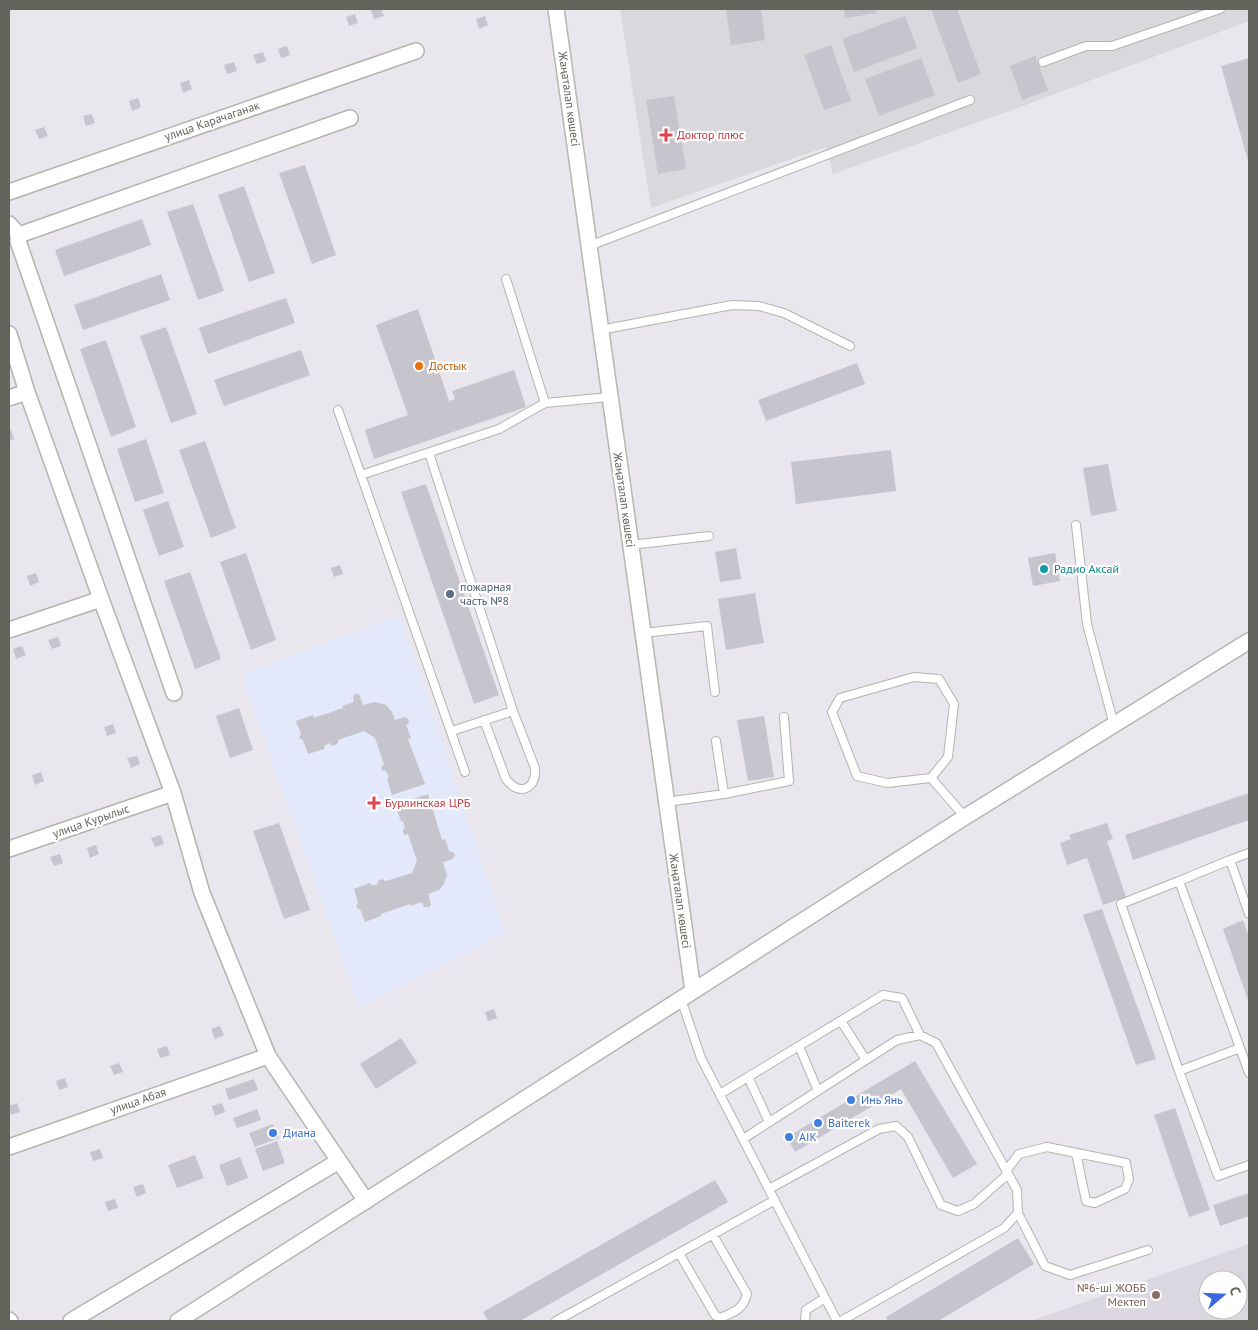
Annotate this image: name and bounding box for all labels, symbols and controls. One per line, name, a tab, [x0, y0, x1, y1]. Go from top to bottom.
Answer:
street label: Жаңаталап көшесі	[555, 49, 584, 147]
street label: улица Карачаганак	[162, 97, 262, 144]
place label: Доктор плюс	[677, 127, 745, 142]
marker: Доктор плюс	[659, 128, 673, 142]
place label: Достык	[429, 358, 467, 373]
marker: Достык	[413, 360, 425, 372]
street label: Жаңаталап көшесі	[610, 450, 639, 548]
place label: Радио Аксай	[1054, 561, 1119, 576]
marker: Радио Аксай	[1038, 563, 1050, 575]
place label: пожарная часть №8	[460, 579, 511, 608]
marker: пожарная часть №8	[444, 588, 456, 600]
place label: Бурлинская ЦРБ	[385, 795, 471, 810]
marker: Бурлинская ЦРБ	[367, 796, 381, 810]
street label: улица Курылыс	[50, 800, 132, 841]
street label: Жаңаталап көшесі	[666, 851, 695, 949]
street label: улица Абая	[108, 1084, 168, 1117]
place label: Инь Янь	[861, 1092, 903, 1107]
marker: Инь Янь	[845, 1094, 857, 1106]
place label: Baiterek	[828, 1115, 870, 1130]
marker: Baiterek	[812, 1117, 824, 1129]
place label: Диана	[283, 1125, 316, 1140]
marker: Диана	[267, 1127, 279, 1139]
place label: AIK	[799, 1129, 817, 1144]
marker: AIK	[783, 1131, 795, 1143]
north arrow	[1198, 1270, 1248, 1320]
place label: №6-ші ЖОББ Мектеп	[1077, 1280, 1146, 1309]
text: С	[1226, 1284, 1245, 1298]
marker: №6-ші ЖОББ Мектеп	[1150, 1289, 1162, 1301]

